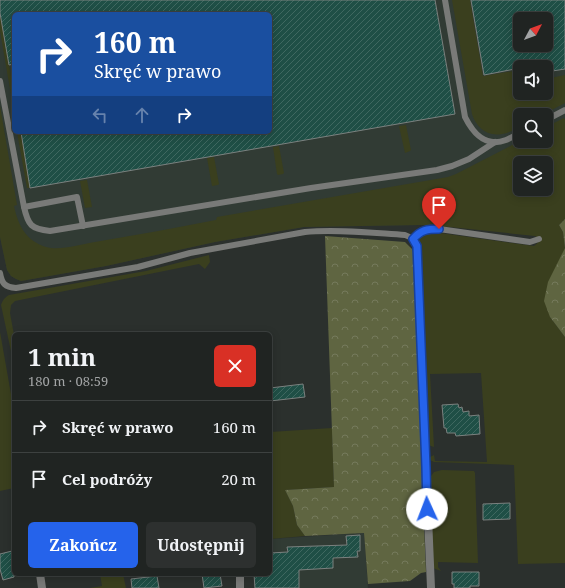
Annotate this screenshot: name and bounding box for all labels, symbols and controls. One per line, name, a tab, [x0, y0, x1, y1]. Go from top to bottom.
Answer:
north arrow	[513, 12, 553, 52]
map controls	[513, 12, 553, 196]
text: 160 m	[94, 23, 176, 61]
icon: right	[28, 28, 80, 80]
text: Skręć w prawo	[94, 59, 221, 83]
button: sound	[513, 60, 553, 100]
icon: left	[89, 104, 111, 126]
icon: ahead	[131, 104, 153, 126]
icon: right	[173, 104, 195, 126]
button: search	[513, 108, 553, 148]
button: layers	[513, 156, 553, 196]
pin	[422, 188, 456, 229]
icon: arrive	[428, 194, 450, 216]
text: 1 min	[28, 340, 96, 373]
button: close	[214, 345, 256, 387]
text: 180 m · 08:59	[28, 372, 108, 390]
icon: right	[28, 416, 50, 438]
text: Skręć w prawo	[62, 417, 173, 437]
text: 160 m	[213, 417, 256, 437]
icon: arrive	[28, 468, 50, 490]
text: Cel podróży	[62, 469, 152, 489]
text: 20 m	[221, 469, 256, 489]
position arrow	[406, 488, 448, 530]
button: Zakończ	[28, 522, 138, 568]
button: Udostępnij	[146, 522, 256, 568]

